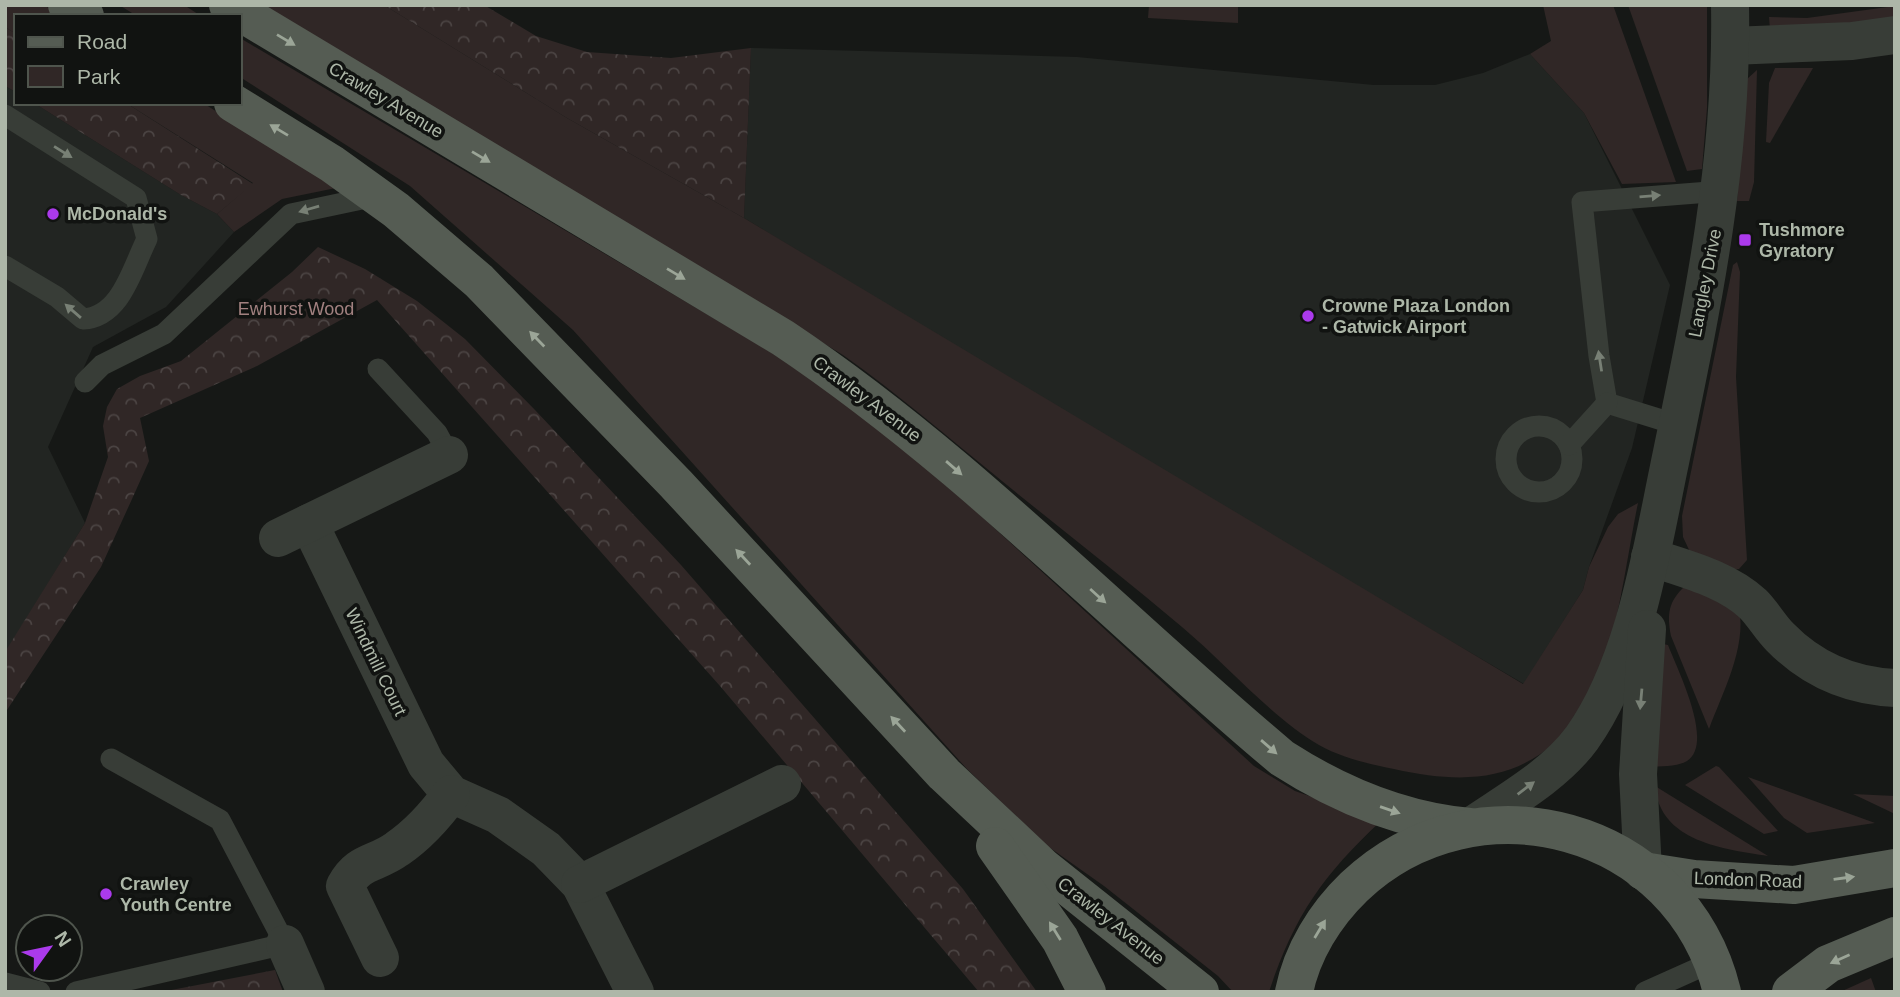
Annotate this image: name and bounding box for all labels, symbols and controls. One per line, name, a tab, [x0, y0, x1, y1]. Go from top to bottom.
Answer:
legend	[14, 14, 242, 105]
text: Road	[77, 30, 127, 53]
one-way arrow	[277, 34, 296, 46]
street label: Crawley Avenue	[325, 58, 447, 142]
text: Park	[77, 65, 121, 88]
one-way arrow	[269, 124, 288, 137]
one-way arrow	[53, 145, 73, 158]
one-way arrow	[472, 151, 491, 164]
one-way arrow	[1639, 190, 1661, 201]
place label: McDonald's	[67, 204, 167, 224]
one-way arrow	[298, 204, 319, 214]
marker: McDonald's	[45, 206, 61, 222]
place label: Tushmore Gyratory	[1759, 220, 1845, 261]
street label: Langley Drive	[1685, 227, 1725, 339]
marker: Tushmore Gyratory	[1737, 232, 1753, 248]
one-way arrow	[667, 268, 686, 281]
place label: Crowne Plaza London - Gatwick Airport	[1322, 296, 1510, 337]
park label: Ewhurst Wood	[238, 299, 354, 319]
one-way arrow	[64, 303, 82, 319]
marker: Crowne Plaza London - Gatwick Airport	[1300, 308, 1316, 324]
one-way arrow	[529, 331, 545, 348]
one-way arrow	[1594, 349, 1605, 371]
street label: Crawley Avenue	[809, 352, 925, 446]
one-way arrow	[945, 460, 963, 476]
one-way arrow	[736, 549, 752, 566]
one-way arrow	[1090, 588, 1107, 603]
street label: Windmill Court	[341, 605, 411, 719]
one-way arrow	[1635, 688, 1646, 710]
one-way arrow	[890, 715, 906, 733]
one-way arrow	[1260, 739, 1277, 754]
one-way arrow	[1517, 781, 1535, 795]
one-way arrow	[1379, 804, 1400, 815]
street label: London Road	[1694, 868, 1802, 892]
street label: Crawley Avenue	[1054, 873, 1168, 969]
one-way arrow	[1834, 873, 1856, 884]
place label: Crawley Youth Centre	[120, 874, 232, 915]
marker: Crawley Youth Centre	[98, 886, 114, 902]
north arrow	[14, 913, 84, 983]
one-way arrow	[1314, 920, 1326, 939]
one-way arrow	[1049, 922, 1062, 941]
text: N	[50, 928, 75, 950]
one-way arrow	[1830, 953, 1850, 965]

